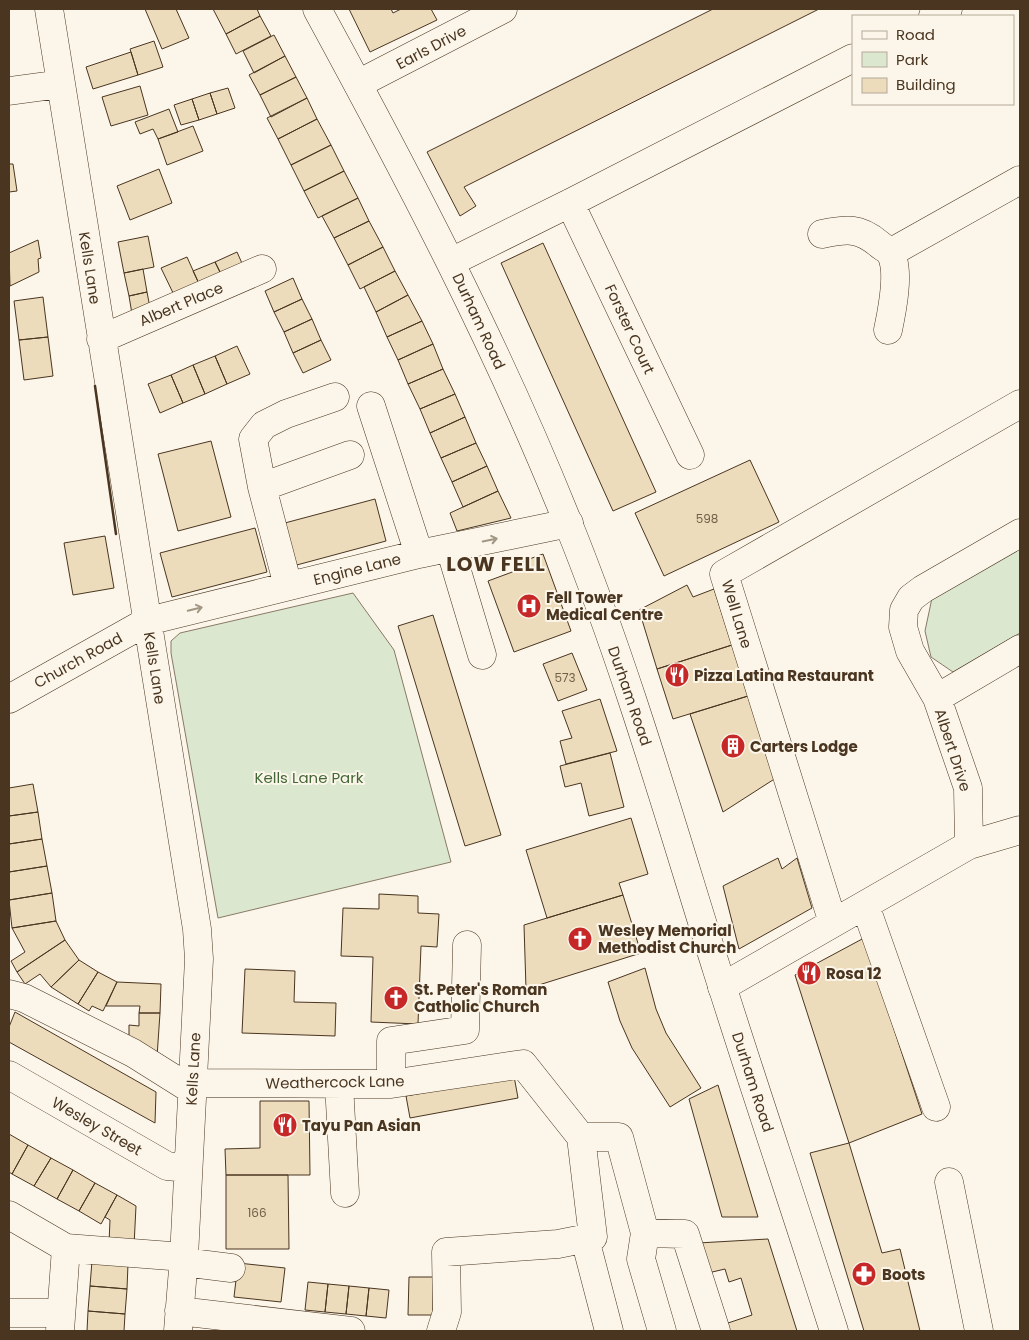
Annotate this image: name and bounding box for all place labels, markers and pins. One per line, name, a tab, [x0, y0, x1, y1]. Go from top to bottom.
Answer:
place label: Fell Tower Medical Centre	[546, 587, 663, 625]
hospital icon: Fell Tower Medical Centre	[516, 593, 542, 619]
restaurant icon: Pizza Latina Restaurant	[664, 662, 690, 688]
place label: Pizza Latina Restaurant	[694, 665, 874, 686]
building icon: Carters Lodge	[720, 733, 746, 759]
place label: Carters Lodge	[750, 736, 858, 757]
place label: Wesley Memorial Methodist Church	[598, 920, 736, 958]
church icon: Wesley Memorial Methodist Church	[567, 926, 593, 952]
restaurant icon: Rosa 12	[796, 960, 822, 986]
place label: Rosa 12	[826, 963, 882, 984]
place label: St. Peter's Roman Catholic Church	[414, 979, 547, 1017]
church icon: St. Peter's Roman Catholic Church	[383, 985, 409, 1011]
restaurant icon: Tayu Pan Asian	[272, 1112, 298, 1138]
place label: Tayu Pan Asian	[302, 1115, 421, 1136]
pharmacy icon: Boots	[851, 1261, 877, 1287]
place label: Boots	[882, 1264, 925, 1285]

